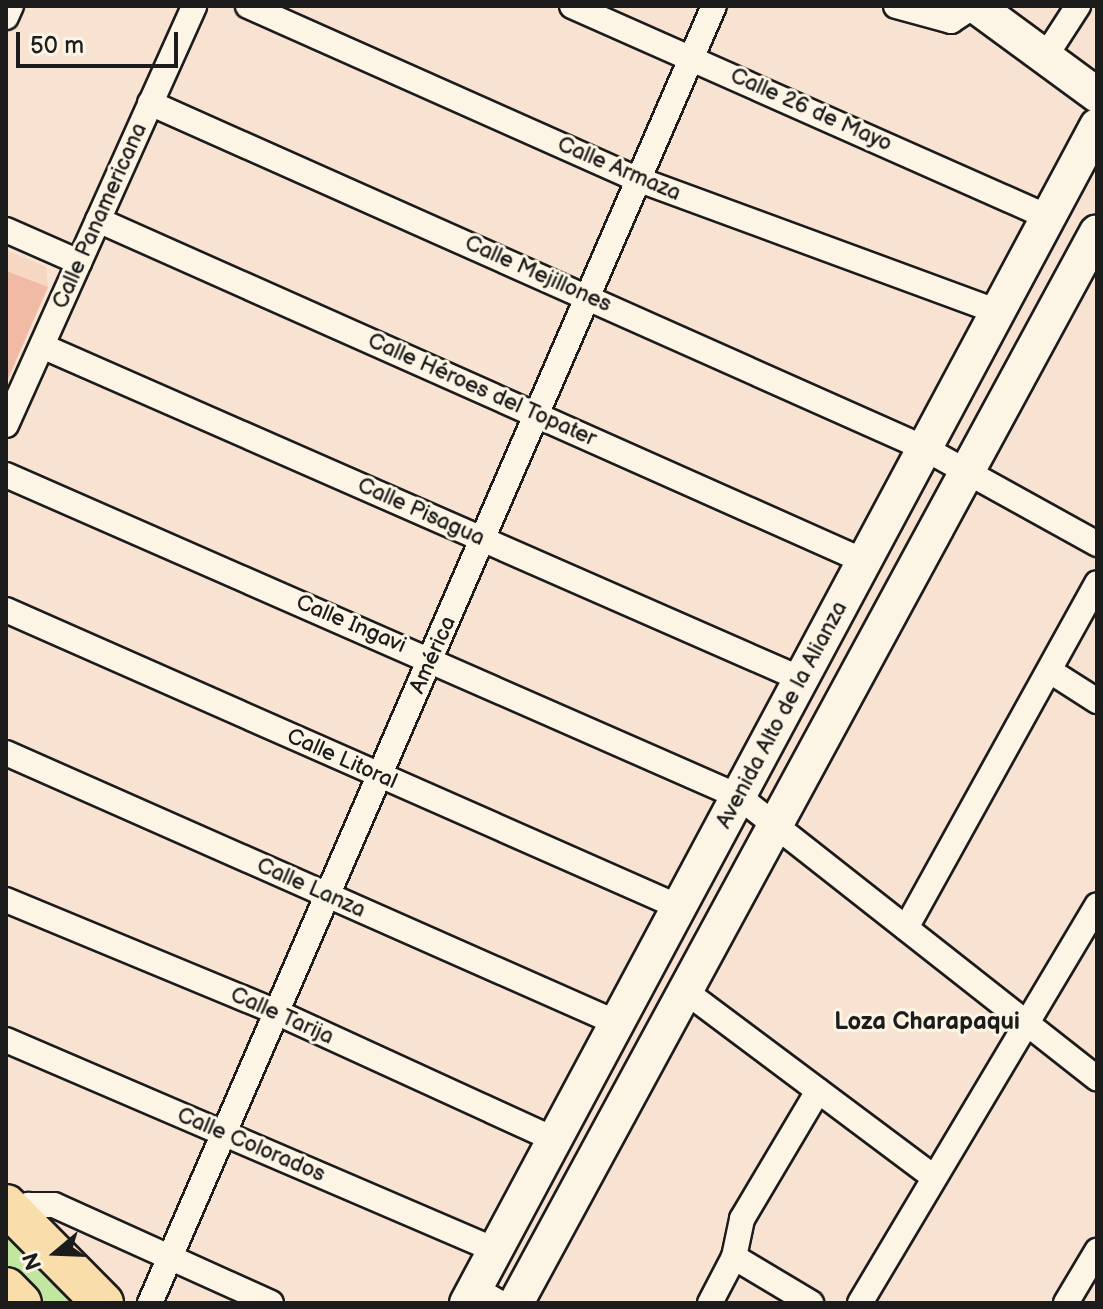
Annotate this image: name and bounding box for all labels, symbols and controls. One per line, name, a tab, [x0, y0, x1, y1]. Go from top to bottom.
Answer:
scale bar	[20, 16, 182, 66]
text: 50 m	[30, 31, 84, 60]
street label: Calle 26 de Mayo	[726, 63, 896, 157]
street label: Calle Panamericana	[47, 119, 153, 313]
street label: Calle Armaza	[553, 131, 685, 207]
street label: Calle Mejillones	[461, 230, 615, 318]
street label: Calle Héroes del Topater	[363, 327, 601, 453]
street label: Calle Pisagua	[353, 472, 489, 552]
street label: Calle Ingavi	[292, 589, 410, 659]
street label: Avenida Alto de la Alianza	[711, 597, 853, 833]
street label: América	[404, 612, 462, 698]
street label: Calle Litoral	[283, 723, 401, 795]
street label: Calle Lanza	[253, 852, 369, 924]
street label: Calle Tarija	[226, 981, 338, 1051]
district label: Loza Charapaqui	[834, 1008, 1020, 1036]
street label: Calle Colorados	[173, 1102, 329, 1188]
north arrow	[16, 1213, 96, 1293]
text: N	[17, 1249, 48, 1273]

